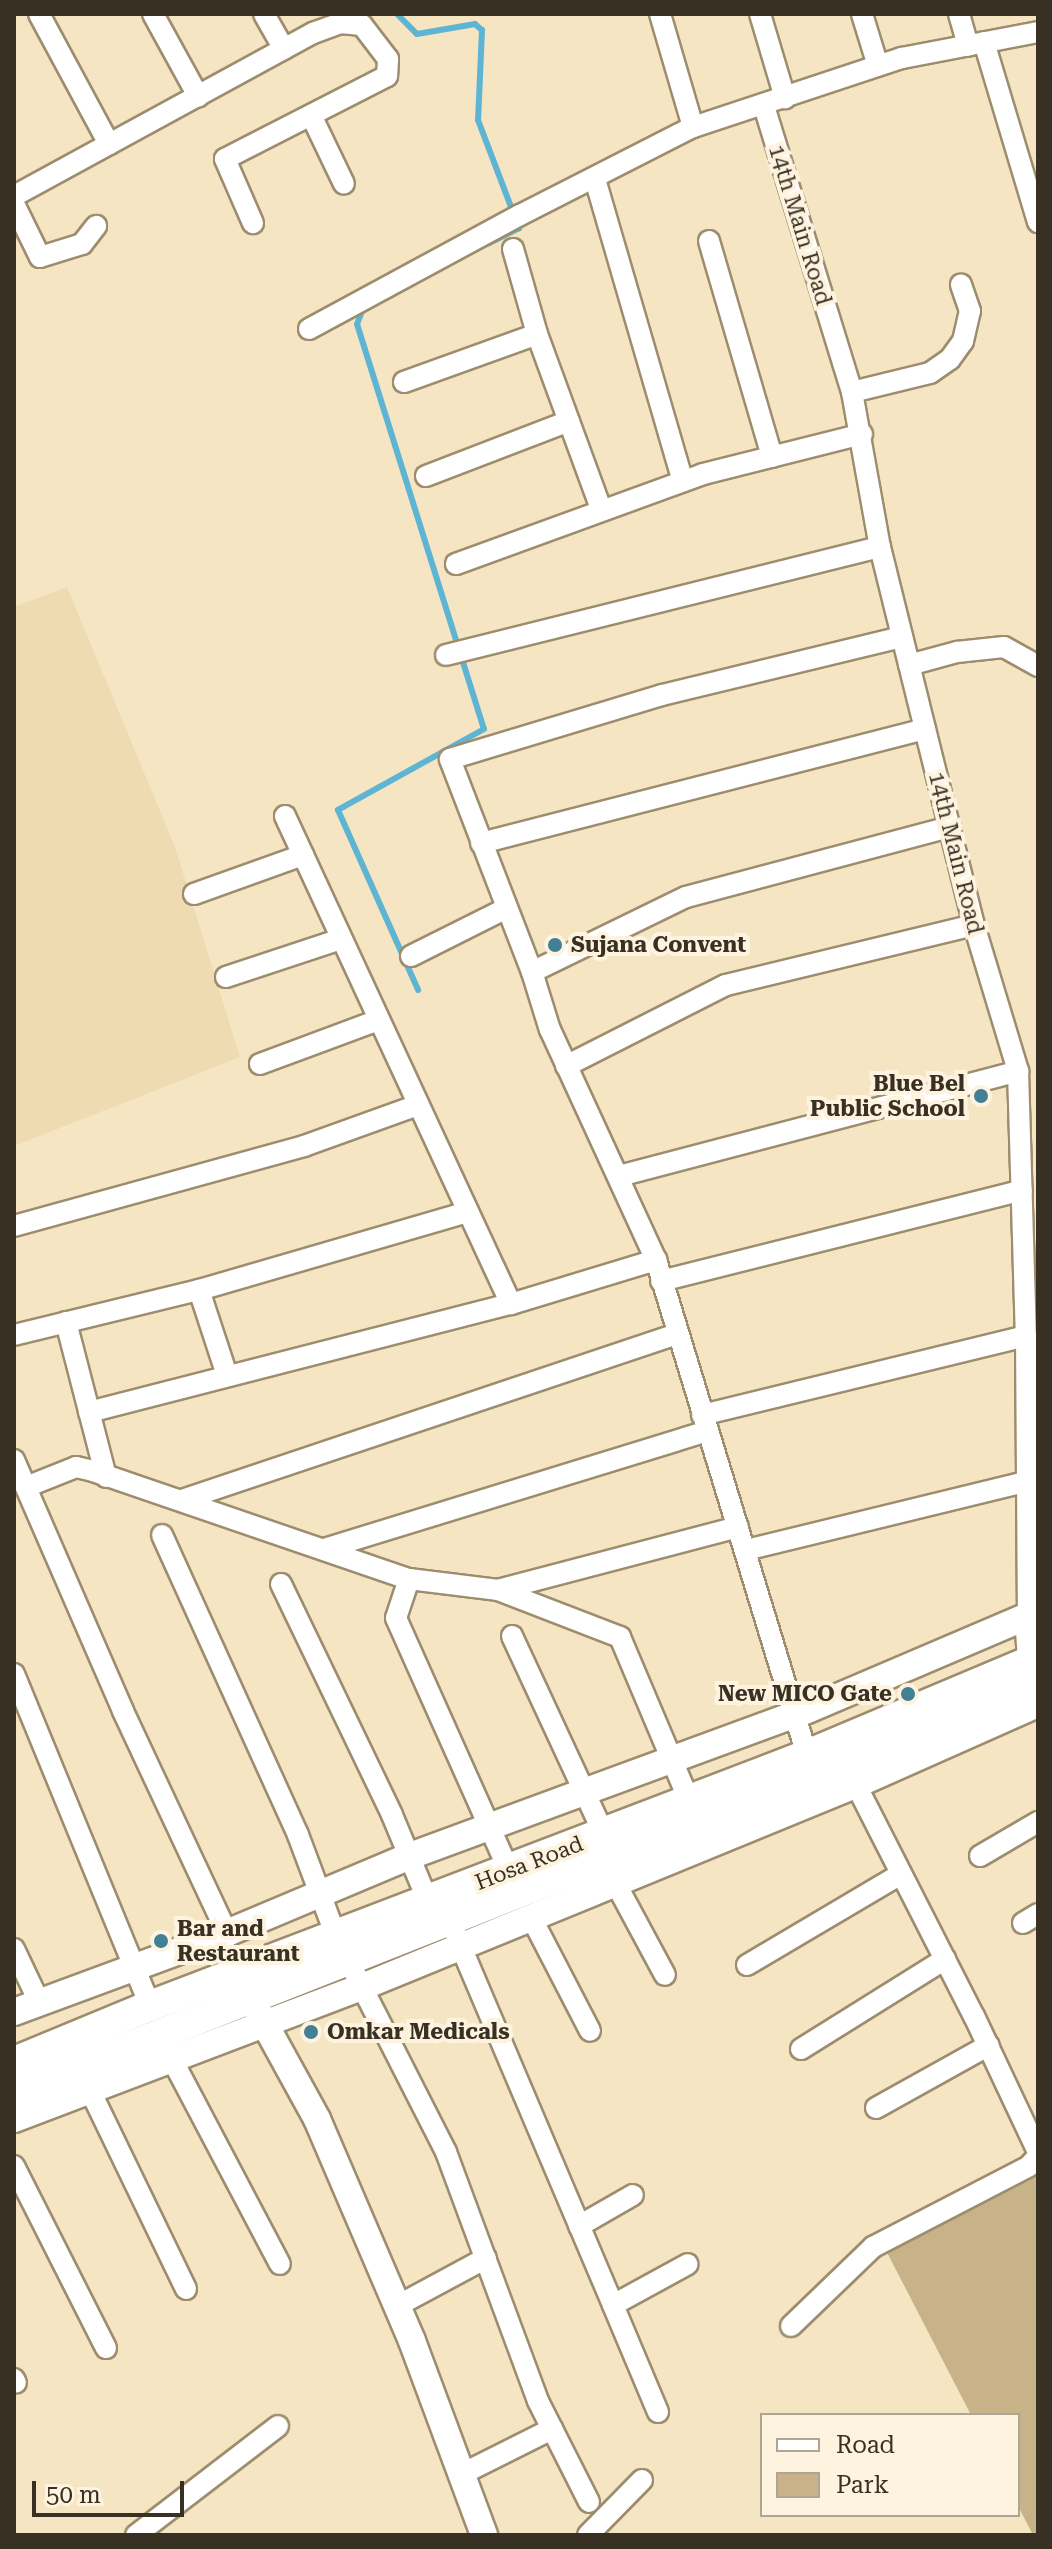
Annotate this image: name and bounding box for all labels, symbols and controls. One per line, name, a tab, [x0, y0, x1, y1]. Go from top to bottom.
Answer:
street label: 14th Main Road	[763, 142, 837, 308]
street label: 14th Main Road	[923, 769, 989, 937]
place label: Sujana Convent	[571, 932, 746, 958]
marker: Sujana Convent	[546, 936, 564, 954]
place label: Blue Bel Public School	[810, 1070, 965, 1122]
marker: Blue Bel Public School	[972, 1087, 990, 1105]
place label: New MICO Gate	[718, 1681, 892, 1707]
marker: New MICO Gate	[899, 1685, 917, 1703]
street label: Hosa Road	[471, 1830, 587, 1896]
place label: Bar and Restaurant	[177, 1915, 300, 1966]
marker: Bar and Restaurant	[152, 1932, 170, 1950]
place label: Omkar Medicals	[327, 2019, 510, 2045]
marker: Omkar Medicals	[302, 2023, 320, 2041]
legend	[760, 2413, 1020, 2517]
text: Road	[836, 2431, 895, 2459]
scale bar	[36, 2465, 188, 2515]
text: Park	[836, 2471, 889, 2499]
text: 50 m	[46, 2481, 101, 2509]

